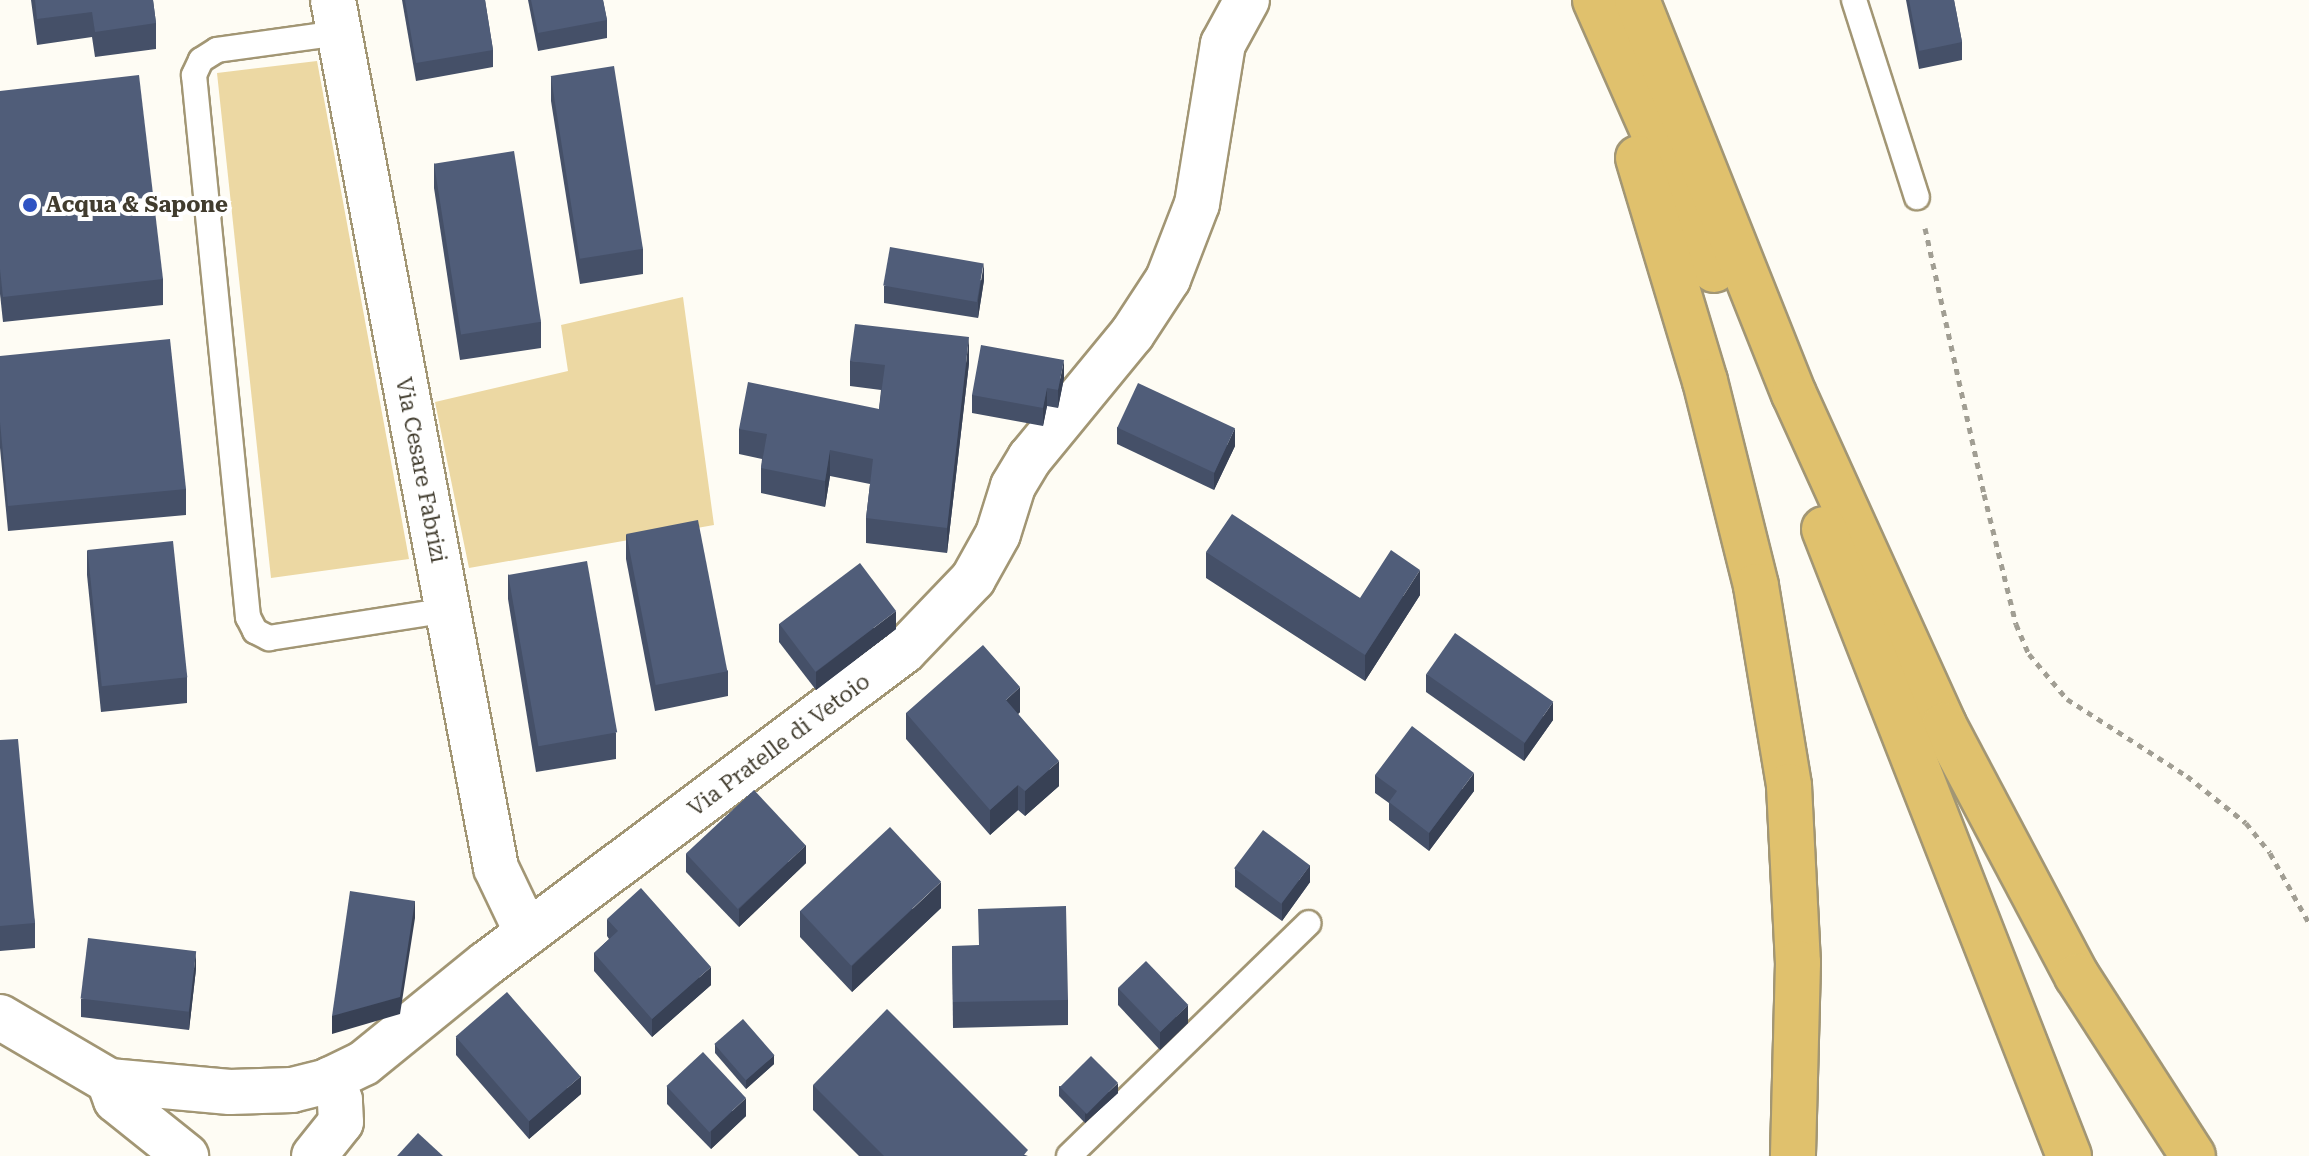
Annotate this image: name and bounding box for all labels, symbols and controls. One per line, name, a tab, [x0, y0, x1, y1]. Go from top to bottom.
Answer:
place label: Acqua & Sapone	[46, 192, 228, 218]
marker: Acqua & Sapone	[21, 196, 39, 214]
street label: Via Cesare Fabrizi	[390, 375, 452, 565]
street label: Via Pratelle di Vetoio	[683, 668, 875, 822]

